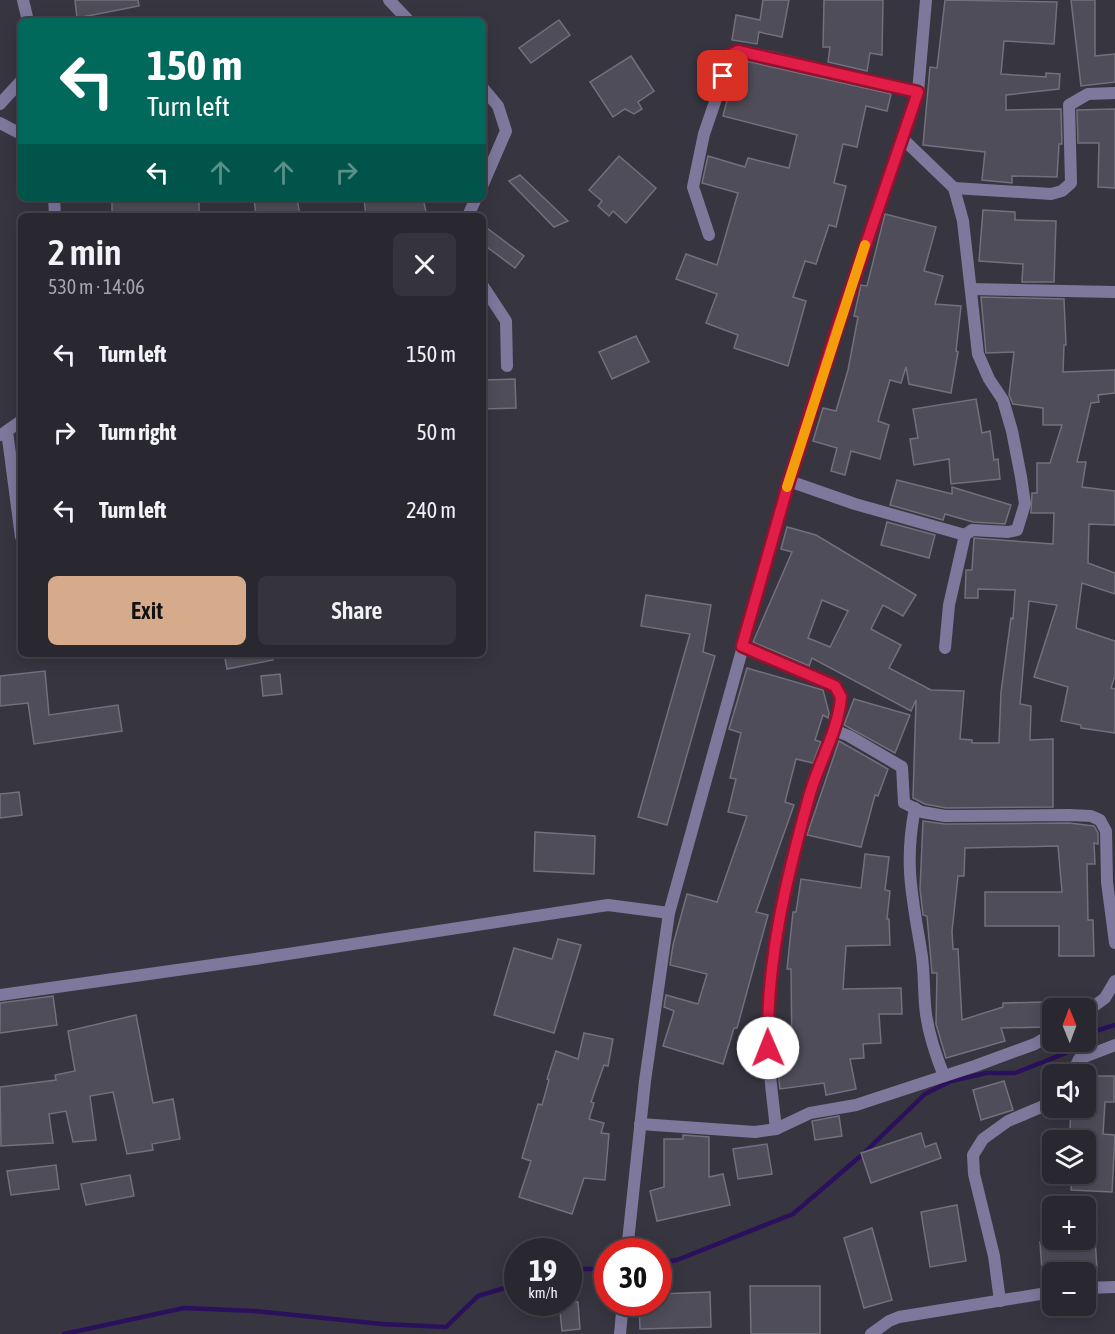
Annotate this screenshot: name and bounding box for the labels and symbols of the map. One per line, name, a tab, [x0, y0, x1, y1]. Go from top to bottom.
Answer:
pin	[697, 50, 748, 101]
north arrow	[1042, 998, 1096, 1052]
position arrow	[736, 1016, 800, 1080]
speed limit sign: 30	[594, 1238, 672, 1316]

